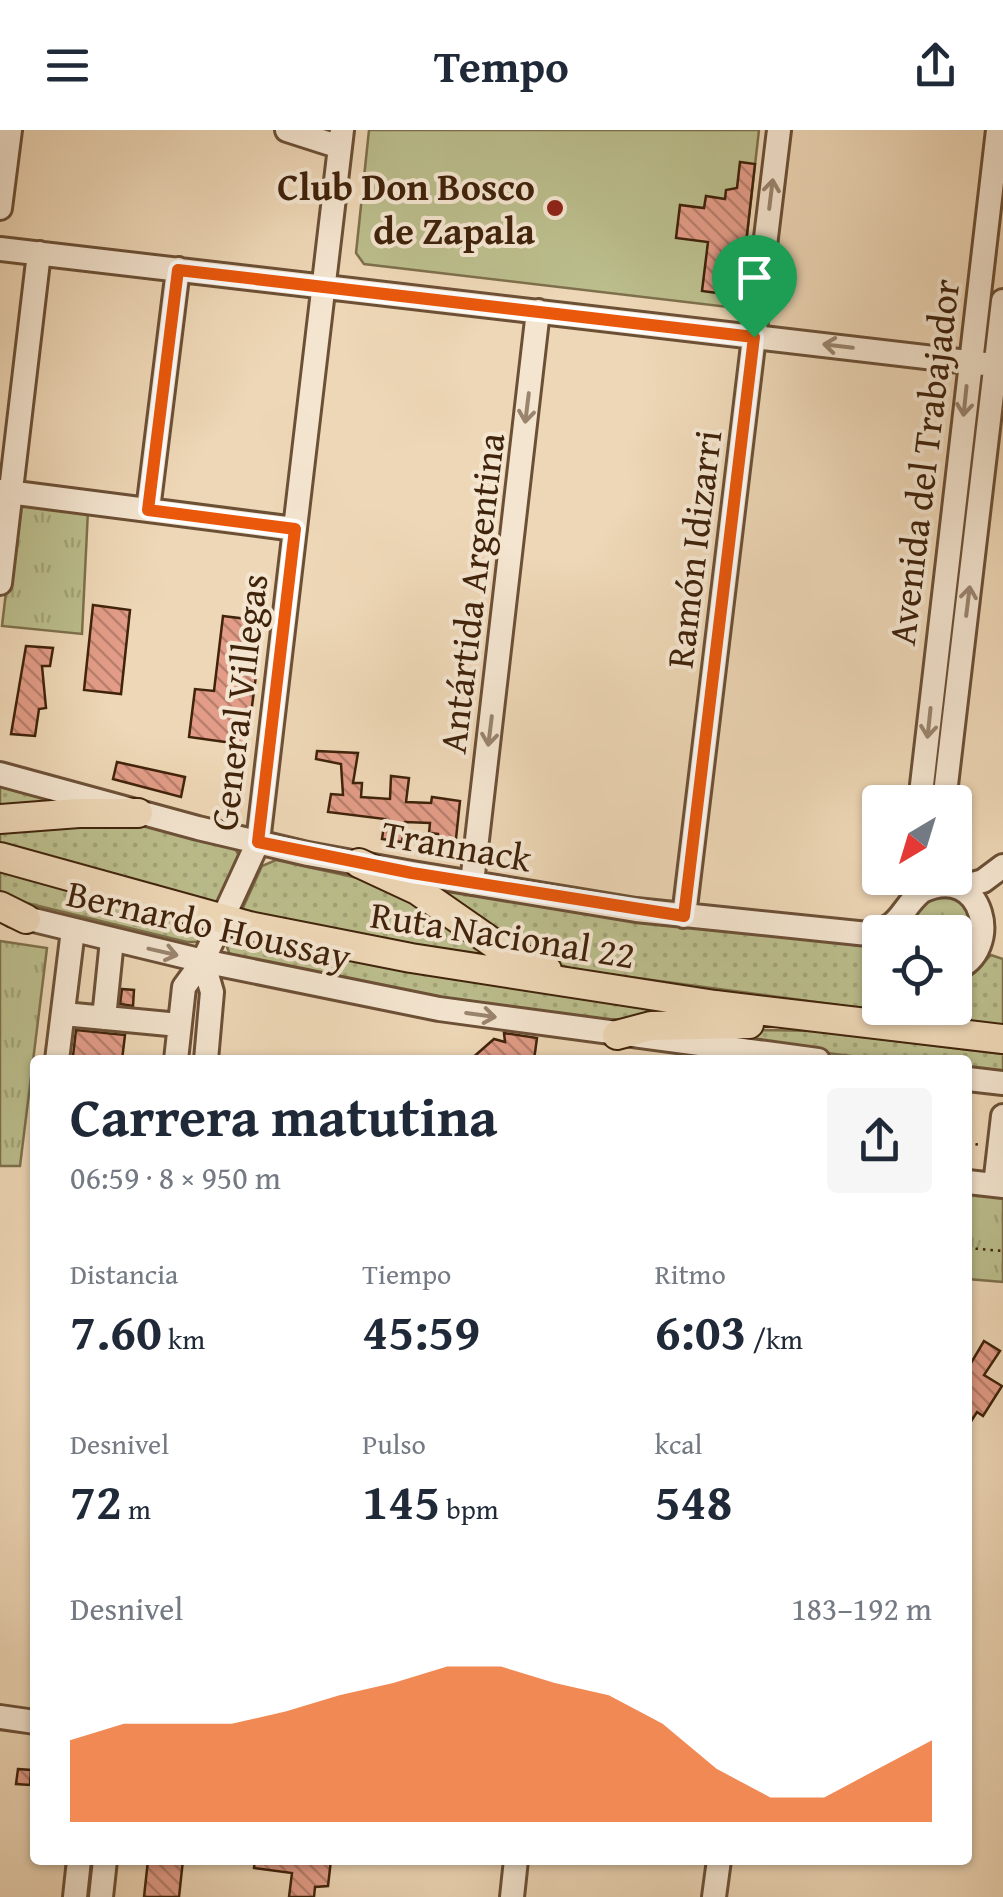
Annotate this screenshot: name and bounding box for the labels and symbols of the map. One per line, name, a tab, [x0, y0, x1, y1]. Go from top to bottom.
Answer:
place label: Club Don Bosco de Zapala	[277, 158, 536, 258]
one-way arrow	[763, 178, 781, 211]
marker: Club Don Bosco de Zapala	[544, 197, 566, 219]
pin	[712, 235, 797, 338]
street label: Avenida del Trabajador	[873, 275, 973, 648]
one-way arrow	[822, 336, 854, 355]
one-way arrow	[955, 384, 974, 416]
one-way arrow	[517, 392, 536, 424]
street label: Ramón Idizarri	[651, 427, 735, 671]
street label: Antártida Argentina	[424, 430, 518, 756]
street label: General Villegas	[194, 570, 282, 834]
one-way arrow	[959, 586, 978, 618]
one-way arrow	[919, 707, 938, 739]
one-way arrow	[480, 715, 499, 747]
north arrow	[862, 785, 972, 895]
street label: Trannack	[378, 804, 537, 886]
street label: Bernardo Houssay	[61, 864, 357, 984]
street label: Ruta Nacional 22	[367, 885, 639, 983]
one-way arrow	[146, 944, 178, 962]
one-way arrow	[465, 1007, 497, 1025]

